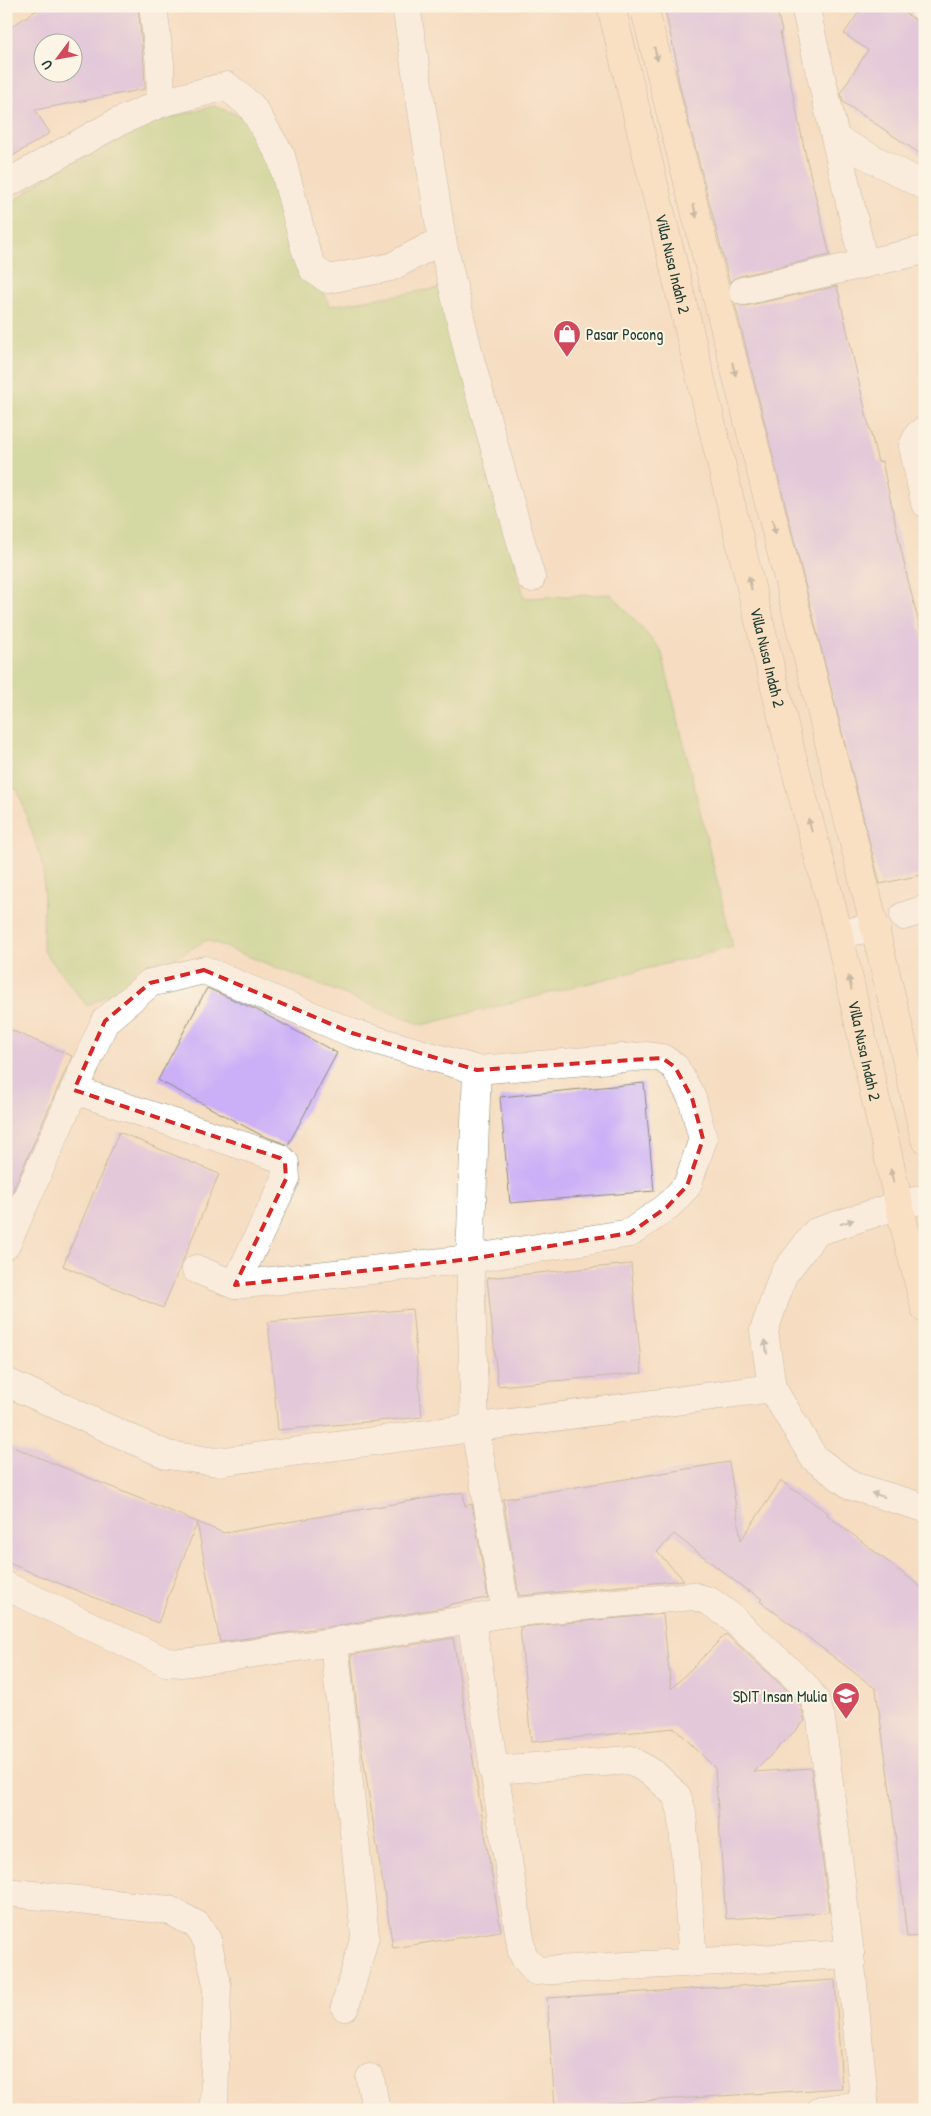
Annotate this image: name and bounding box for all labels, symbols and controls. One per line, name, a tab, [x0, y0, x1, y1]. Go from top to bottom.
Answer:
north arrow	[32, 32, 82, 82]
one-way arrow	[652, 46, 660, 61]
text: U	[36, 57, 57, 73]
one-way arrow	[691, 204, 699, 219]
street label: Villa Nusa Indah 2	[650, 211, 696, 316]
shop icon: Pasar Pocong	[552, 319, 582, 358]
place label: Pasar Pocong	[586, 323, 663, 345]
one-way arrow	[730, 362, 738, 377]
one-way arrow	[770, 519, 778, 534]
one-way arrow	[746, 575, 754, 590]
street label: Villa Nusa Indah 2	[745, 605, 791, 710]
one-way arrow	[806, 818, 814, 833]
one-way arrow	[846, 975, 854, 990]
street label: Villa Nusa Indah 2	[843, 998, 887, 1103]
one-way arrow	[888, 1168, 896, 1183]
one-way arrow	[840, 1218, 855, 1226]
one-way arrow	[762, 1339, 770, 1355]
one-way arrow	[870, 1491, 885, 1498]
school or university icon: SDIT Insan Mulia	[831, 1681, 861, 1720]
place label: SDIT Insan Mulia	[733, 1685, 827, 1707]

